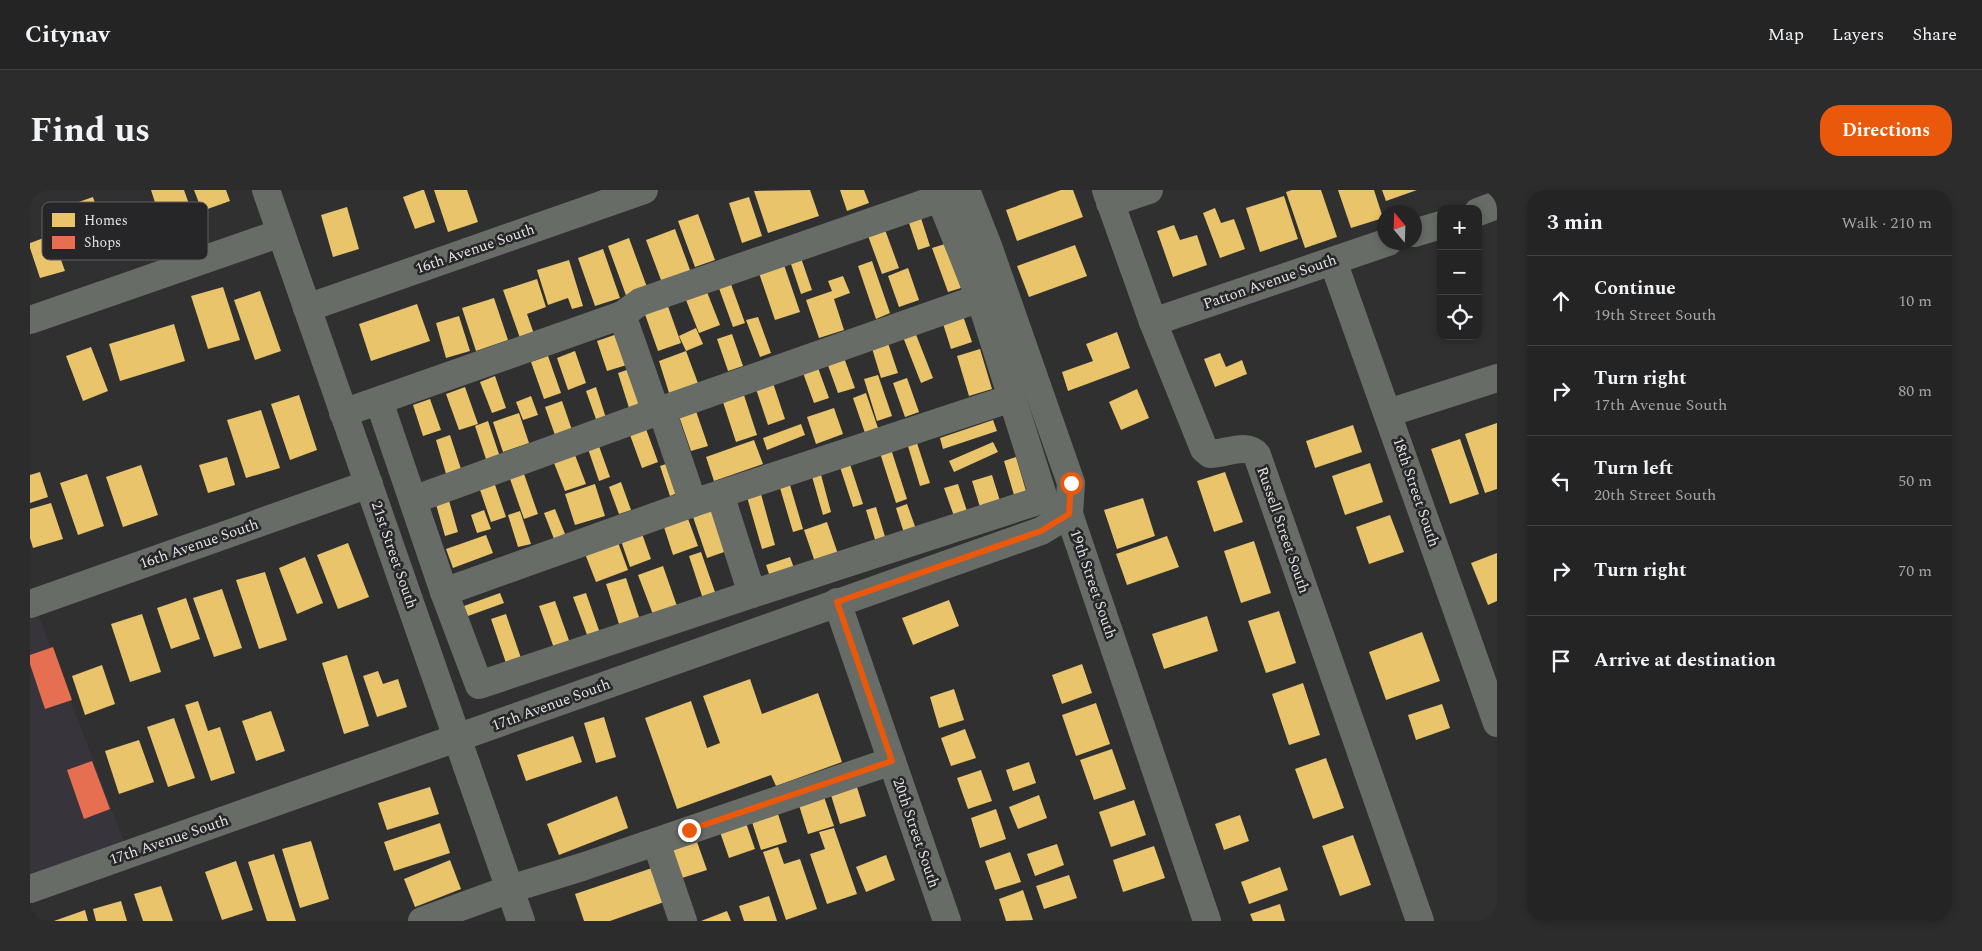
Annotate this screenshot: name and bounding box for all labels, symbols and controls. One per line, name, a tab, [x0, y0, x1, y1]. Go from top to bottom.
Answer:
text: Citynav	[25, 17, 110, 53]
text: Map	[1768, 21, 1804, 48]
text: Layers	[1832, 21, 1884, 48]
text: Share	[1912, 21, 1957, 48]
text: Find us	[30, 104, 150, 157]
button: Directions	[1820, 105, 1952, 156]
legend	[42, 202, 208, 260]
north arrow	[1377, 205, 1422, 250]
map controls	[1437, 205, 1482, 340]
button: +	[1437, 205, 1482, 250]
text: 3 min	[1547, 207, 1603, 239]
text: Homes	[84, 210, 128, 231]
text: Walk · 210 m	[1841, 211, 1932, 235]
street label: 16th Avenue South	[412, 218, 538, 280]
text: Shops	[84, 232, 121, 253]
street label: Patton Avenue South	[1200, 248, 1340, 316]
button: −	[1437, 250, 1482, 295]
text: Continue	[1594, 274, 1676, 303]
icon: ahead	[1547, 287, 1575, 315]
text: 10 m	[1898, 289, 1932, 313]
button: locate	[1437, 295, 1482, 340]
text: 19th Street South	[1594, 303, 1716, 327]
text: Turn right	[1594, 364, 1687, 393]
icon: right	[1547, 377, 1575, 405]
text: 80 m	[1898, 379, 1932, 403]
text: 17th Avenue South	[1594, 393, 1727, 417]
street label: 18th Street South	[1386, 434, 1446, 550]
text: Turn left	[1594, 454, 1673, 483]
street label: Russell Street South	[1250, 463, 1316, 597]
icon: left	[1547, 467, 1575, 495]
text: 50 m	[1898, 469, 1932, 493]
route start	[1060, 472, 1083, 495]
text: 20th Street South	[1594, 483, 1716, 507]
street label: 21st Street South	[365, 498, 423, 612]
street label: 16th Avenue South	[136, 513, 262, 575]
street label: 19th Street South	[1063, 526, 1123, 642]
text: Turn right	[1594, 556, 1687, 585]
icon: right	[1547, 557, 1575, 585]
text: 70 m	[1898, 559, 1932, 583]
text: Arrive at destination	[1594, 646, 1776, 675]
icon: arrive	[1547, 647, 1575, 675]
street label: 17th Avenue South	[488, 673, 614, 737]
street label: 20th Street South	[886, 775, 946, 891]
street label: 17th Avenue South	[106, 809, 232, 871]
route end	[678, 819, 701, 842]

